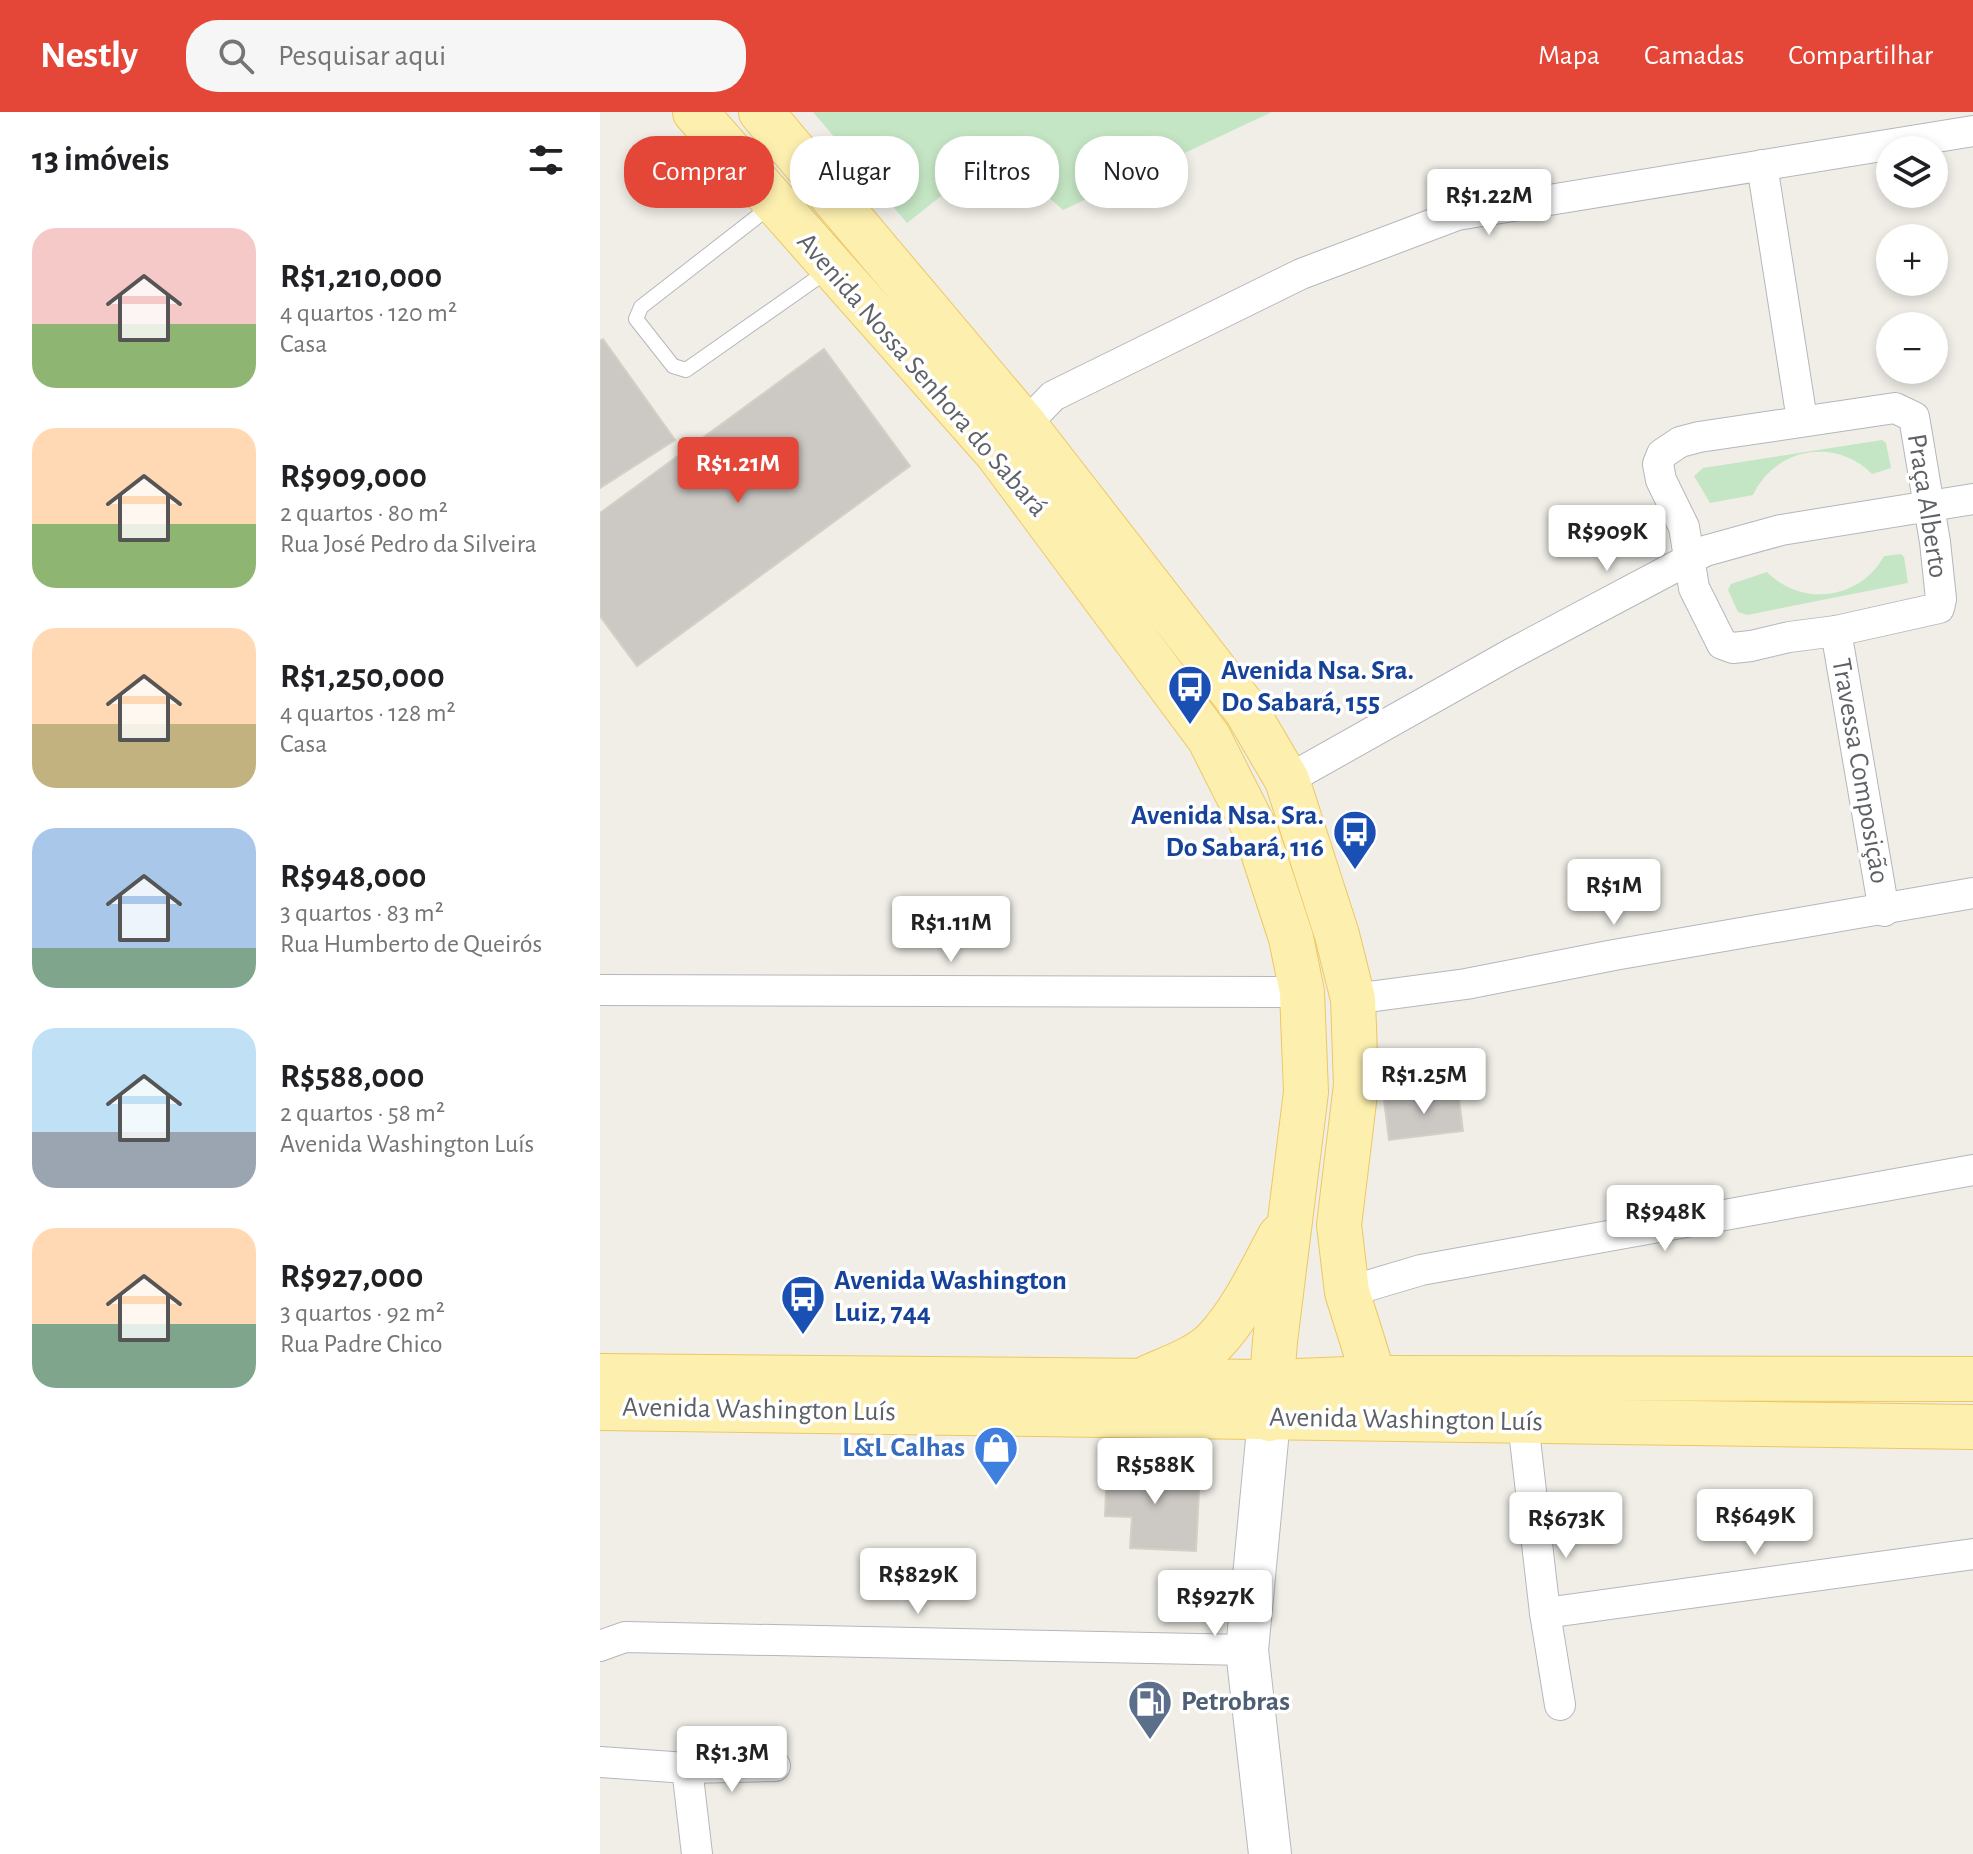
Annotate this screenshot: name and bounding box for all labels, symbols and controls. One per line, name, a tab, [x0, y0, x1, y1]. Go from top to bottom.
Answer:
search box	[186, 20, 746, 92]
icon: search	[214, 34, 258, 78]
text: Nestly	[40, 37, 138, 75]
text: Pesquisar aqui	[278, 41, 446, 71]
text: Mapa	[1538, 42, 1600, 70]
text: Camadas	[1644, 42, 1744, 70]
text: Compartilhar	[1788, 42, 1933, 70]
chip: Comprar	[624, 136, 774, 208]
chip: Alugar	[790, 136, 919, 208]
chip: Filtros	[935, 136, 1059, 208]
chip: Novo	[1075, 136, 1188, 208]
map controls	[1876, 136, 1948, 384]
button: layers	[1876, 136, 1948, 208]
icon: filters	[524, 138, 568, 182]
text: 13 imóveis	[32, 143, 169, 177]
pin: R$1.22M	[1415, 169, 1563, 237]
text: R$1.22M	[1445, 182, 1533, 208]
button: +	[1876, 224, 1948, 296]
street label: Avenida Nossa Senhora do Sabará	[792, 228, 1052, 522]
icon: home	[96, 260, 192, 356]
text: R$1,210,000	[280, 260, 442, 294]
text: 4 quartos · 120 m²	[280, 300, 457, 326]
button: −	[1876, 312, 1948, 384]
text: Casa	[280, 331, 327, 357]
street label: Praça Alberto	[1902, 432, 1952, 580]
pin: R$1.21M	[664, 437, 812, 505]
text: R$1.21M	[696, 450, 780, 476]
icon: home	[96, 460, 192, 556]
text: R$909,000	[280, 460, 427, 494]
text: 2 quartos · 80 m²	[280, 500, 448, 526]
pin: R$909K	[1542, 505, 1672, 573]
text: R$909K	[1567, 518, 1647, 544]
text: Rua José Pedro da Silveira	[280, 531, 537, 557]
street label: Travessa Composição	[1826, 656, 1894, 886]
place label: Avenida Nsa. Sra. Do Sabará, 155	[1221, 657, 1414, 717]
icon: home	[96, 660, 192, 756]
text: R$1,250,000	[280, 660, 445, 694]
bus stop icon: Avenida Nsa. Sra. Do Sabará, 155	[1166, 663, 1214, 726]
text: 4 quartos · 128 m²	[280, 700, 456, 726]
text: Casa	[280, 731, 327, 757]
place label: Avenida Nsa. Sra. Do Sabará, 116	[1131, 802, 1324, 862]
bus stop icon: Avenida Nsa. Sra. Do Sabará, 116	[1331, 808, 1379, 871]
pin: R$1M	[1567, 859, 1661, 927]
icon: home	[96, 860, 192, 956]
text: R$948,000	[280, 860, 427, 894]
text: R$1M	[1585, 872, 1643, 898]
pin: R$1.11M	[877, 896, 1025, 964]
text: 3 quartos · 83 m²	[280, 900, 444, 926]
text: R$1.11M	[910, 909, 992, 935]
text: Rua Humberto de Queirós	[280, 931, 542, 957]
pin: R$1.25M	[1350, 1048, 1498, 1116]
icon: home	[96, 1060, 192, 1156]
text: R$588,000	[280, 1060, 425, 1094]
text: R$1.25M	[1381, 1061, 1467, 1087]
text: 2 quartos · 58 m²	[280, 1100, 445, 1126]
text: Avenida Washington Luís	[280, 1131, 534, 1157]
pin: R$948K	[1600, 1185, 1730, 1253]
text: R$948K	[1625, 1198, 1705, 1224]
icon: home	[96, 1260, 192, 1356]
text: R$927,000	[280, 1260, 423, 1294]
place label: Avenida Washington Luiz, 744	[834, 1267, 1067, 1327]
bus stop icon: Avenida Washington Luiz, 744	[779, 1273, 827, 1336]
text: 3 quartos · 92 m²	[280, 1300, 445, 1326]
text: Rua Padre Chico	[280, 1331, 443, 1357]
street label: Avenida Washington Luís	[622, 1394, 896, 1426]
street label: Avenida Washington Luís	[1269, 1404, 1543, 1436]
shop icon: L&L Calhas	[972, 1424, 1020, 1487]
place label: L&L Calhas	[842, 1434, 965, 1462]
pin: R$588K	[1090, 1438, 1220, 1506]
text: R$588K	[1115, 1451, 1195, 1477]
pin: R$649K	[1690, 1489, 1820, 1557]
pin: R$673K	[1501, 1492, 1631, 1560]
text: R$649K	[1715, 1502, 1795, 1528]
text: R$673K	[1527, 1505, 1605, 1531]
pin: R$829K	[853, 1548, 983, 1616]
text: R$829K	[878, 1561, 958, 1587]
pin: R$927K	[1150, 1570, 1280, 1638]
text: R$927K	[1176, 1583, 1254, 1609]
fuel station icon: Petrobras	[1126, 1678, 1174, 1741]
place label: Petrobras	[1181, 1688, 1290, 1716]
pin: R$1.3M	[667, 1726, 797, 1794]
text: R$1.3M	[695, 1739, 769, 1765]

